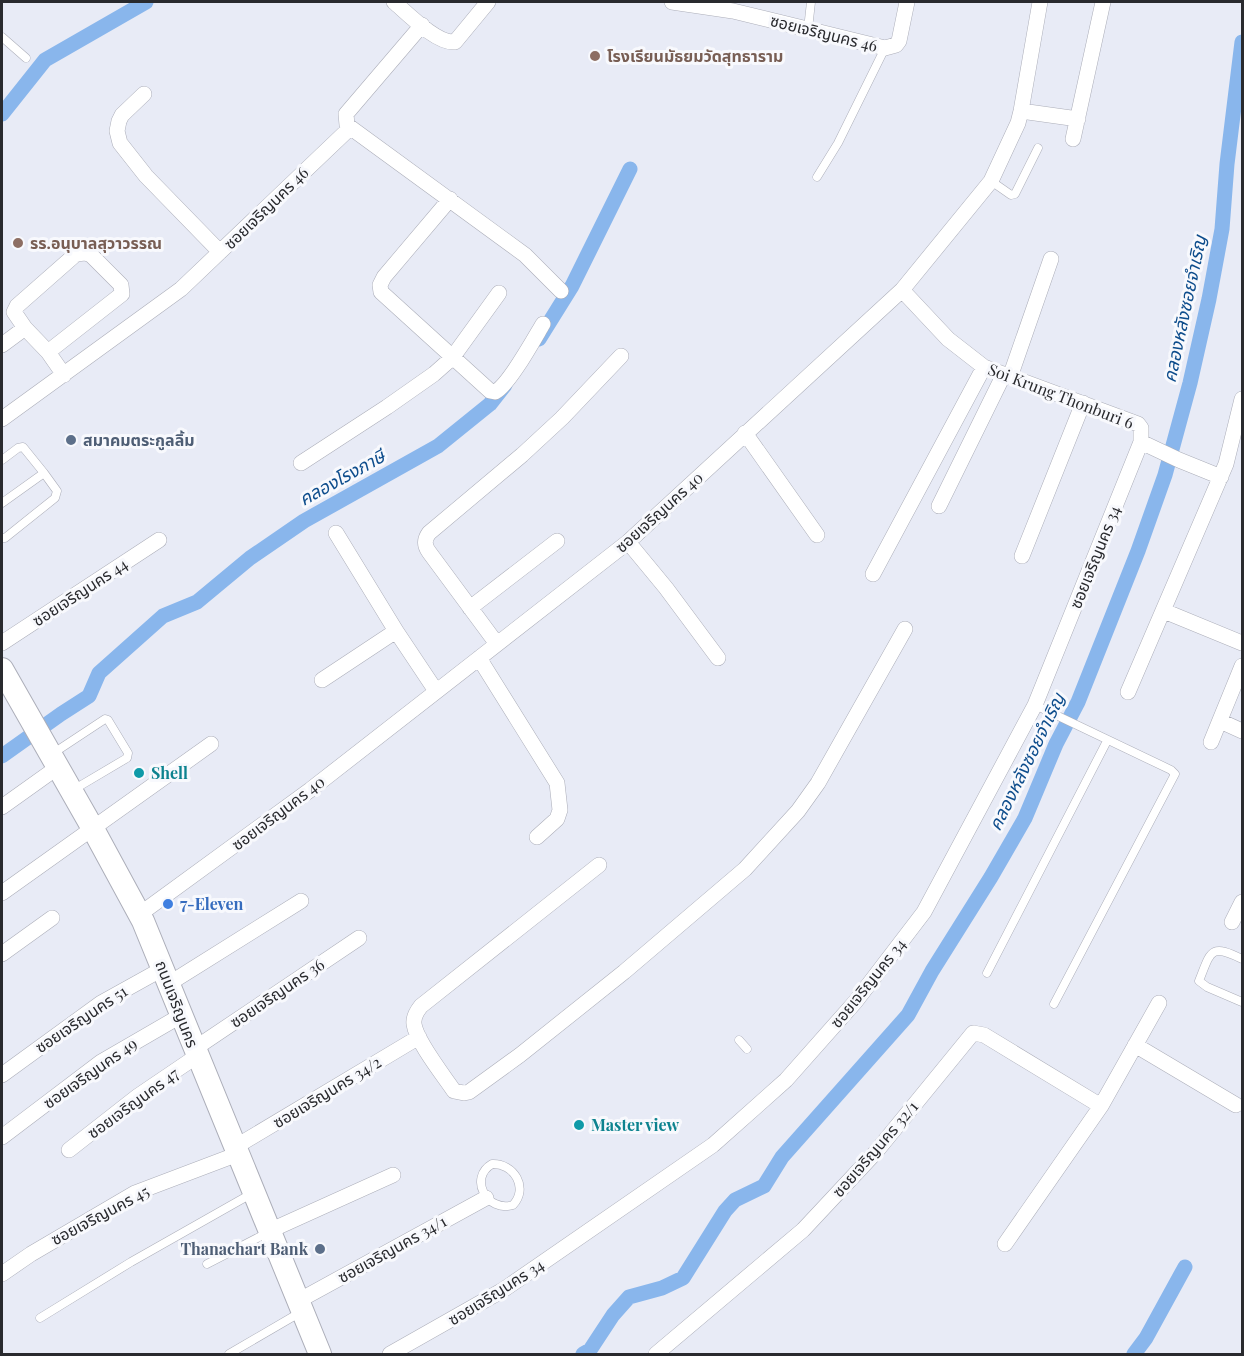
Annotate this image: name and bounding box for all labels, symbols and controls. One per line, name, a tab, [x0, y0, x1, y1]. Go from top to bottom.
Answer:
street label: ซอยเจริญนคร 46	[768, 9, 880, 56]
place label: โรงเรียนมัธยมวัดสุทธาราม	[607, 45, 783, 66]
marker: โรงเรียนมัธยมวัดสุทธาราม	[588, 49, 602, 63]
street label: ซอยเจริญนคร 46	[219, 162, 312, 253]
water label: คลองหลังซอยจำเริญ	[1157, 231, 1212, 385]
place label: รร.อนุบาลสุวาวรรณ	[30, 232, 162, 253]
marker: รร.อนุบาลสุวาวรรณ	[11, 236, 25, 250]
street label: Soi Krung Thonburi 6	[985, 358, 1137, 433]
place label: สมาคมตระกูลลิ้ม	[83, 429, 195, 451]
marker: สมาคมตระกูลลิ้ม	[64, 433, 78, 447]
water label: คลองโรงภาษี	[294, 443, 390, 511]
street label: ซอยเจริญนคร 40	[610, 467, 707, 557]
street label: ซอยเจริญนคร 34	[1064, 502, 1125, 611]
street label: ซอยเจริญนคร 44	[28, 553, 131, 630]
water label: คลองหลังซอยจำเริญ	[982, 687, 1070, 834]
place label: Shell	[151, 762, 188, 783]
marker: Shell	[132, 766, 146, 780]
street label: ซอยเจริญนคร 40	[227, 771, 328, 854]
place label: 7-Eleven	[180, 893, 243, 914]
marker: 7-Eleven	[161, 897, 175, 911]
street label: ซอยเจริญนคร 34	[825, 934, 910, 1032]
street label: ซอยเจริญนคร 36	[225, 953, 328, 1032]
street label: ถนนเจริญนคร	[151, 957, 204, 1051]
street label: ซอยเจริญนคร 51	[31, 980, 131, 1057]
street label: ซอยเจริญนคร 49	[39, 1032, 141, 1113]
street label: ซอยเจริญนคร 34/2	[269, 1051, 385, 1132]
street label: ซอยเจริญนคร 47	[83, 1062, 183, 1143]
street label: ซอยเจริญนคร 32/1	[827, 1096, 922, 1201]
place label: Master view	[591, 1114, 679, 1135]
marker: Master view	[572, 1118, 586, 1132]
street label: ซอยเจริญนคร 45	[47, 1180, 153, 1249]
street label: ซอยเจริญนคร 34/1	[334, 1210, 450, 1287]
place label: Thanachart Bank	[180, 1238, 309, 1259]
marker: Thanachart Bank	[313, 1242, 327, 1256]
street label: ซอยเจริญนคร 34	[444, 1254, 548, 1329]

